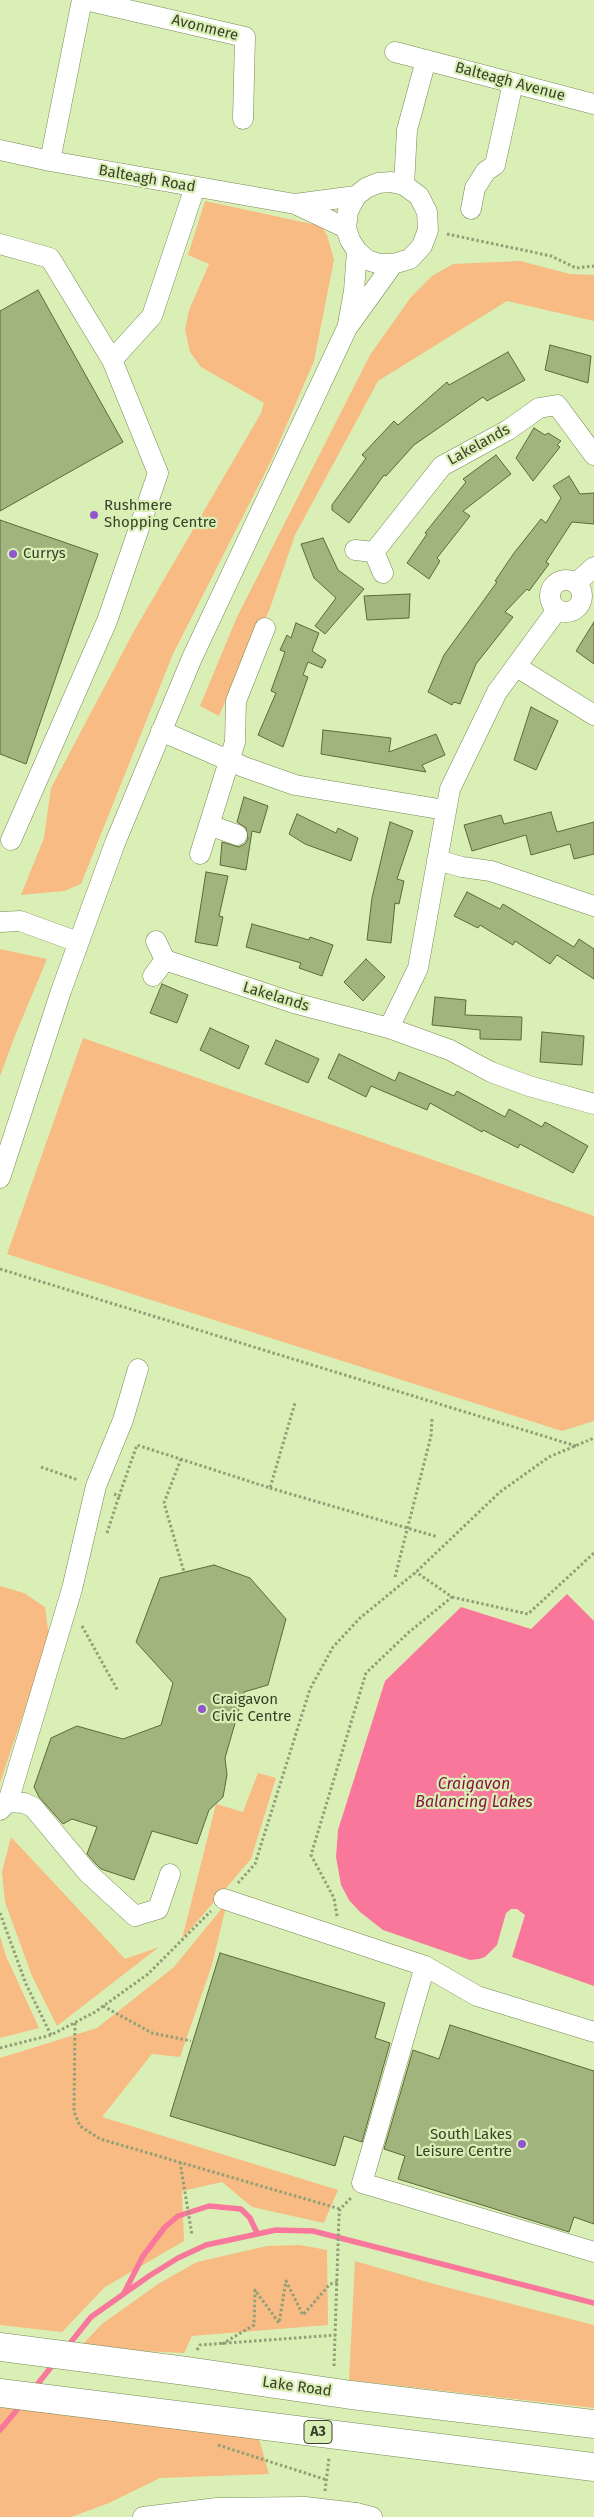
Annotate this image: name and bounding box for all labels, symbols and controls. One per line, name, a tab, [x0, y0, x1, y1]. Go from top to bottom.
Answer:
street label: Avonmere	[170, 11, 240, 45]
street label: Balteagh Avenue	[453, 59, 567, 105]
street label: Balteagh Road	[97, 162, 197, 196]
street label: Lakelands	[445, 421, 513, 469]
place label: Rushmere Shopping Centre	[104, 497, 216, 532]
marker: Rushmere Shopping Centre	[88, 509, 100, 521]
place label: Currys	[23, 545, 66, 563]
marker: Currys	[7, 548, 19, 560]
street label: Lakelands	[241, 978, 311, 1016]
place label: Craigavon Civic Centre	[212, 1691, 291, 1726]
marker: Craigavon Civic Centre	[196, 1703, 208, 1715]
water label: Craigavon Balancing Lakes	[415, 1775, 533, 1813]
place label: South Lakes Leisure Centre	[415, 2126, 512, 2161]
marker: South Lakes Leisure Centre	[516, 2138, 528, 2150]
street label: Lake Road	[261, 2373, 333, 2401]
road number: A3	[304, 2420, 332, 2444]

